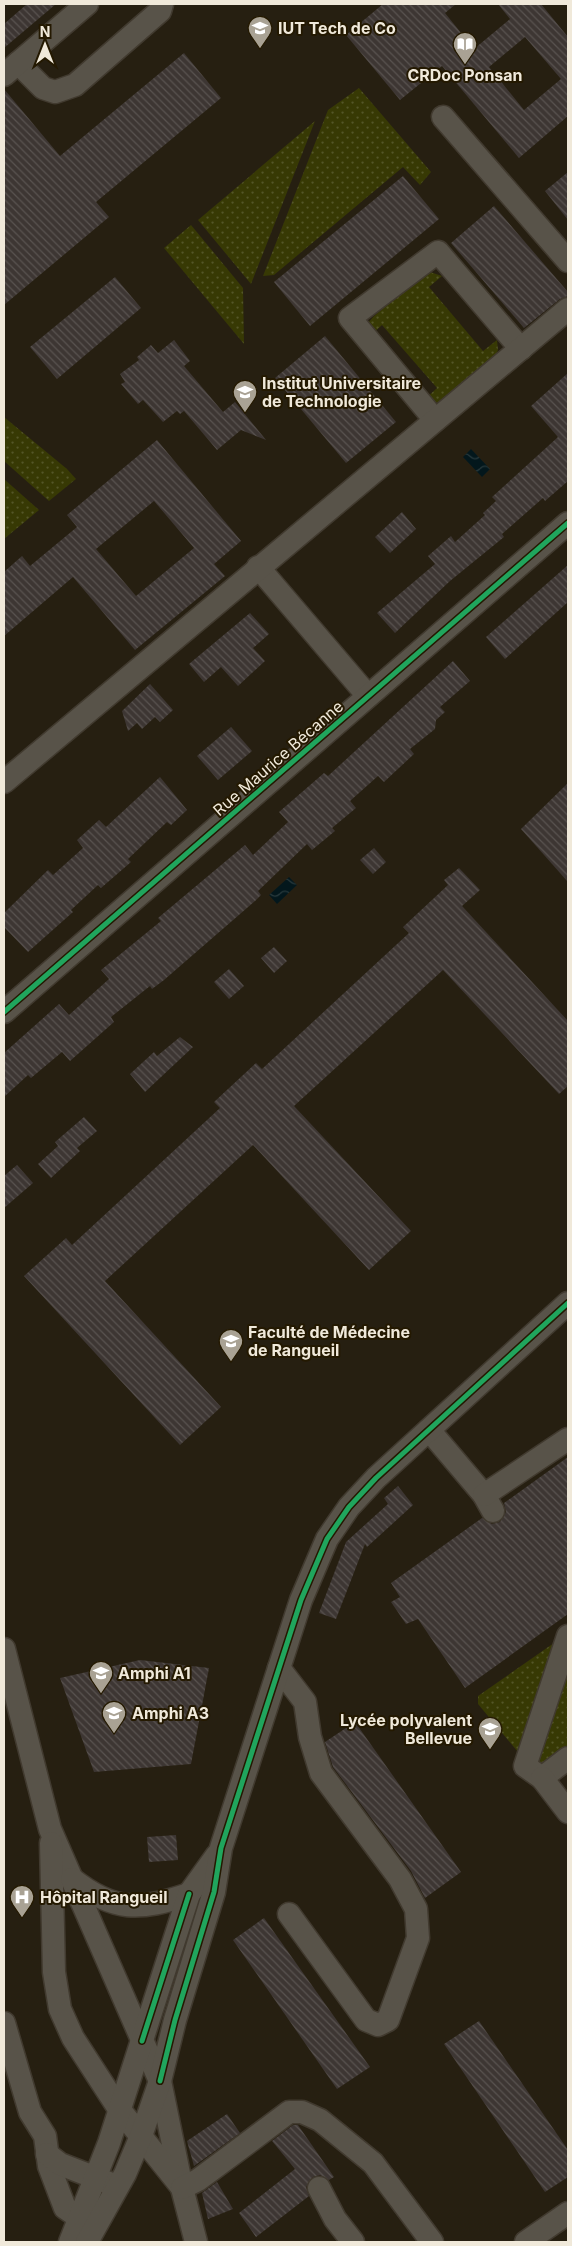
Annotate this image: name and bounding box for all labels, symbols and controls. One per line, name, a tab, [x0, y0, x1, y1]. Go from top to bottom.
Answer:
school or university icon: IUT Tech de Co	[247, 15, 273, 49]
place label: IUT Tech de Co	[278, 18, 396, 38]
north arrow	[20, 20, 70, 70]
text: N	[40, 23, 50, 40]
library icon: CRDoc Ponsan	[452, 31, 478, 65]
place label: CRDoc Ponsan	[407, 65, 523, 85]
place label: Institut Universitaire de Technologie	[262, 373, 421, 411]
school or university icon: Institut Universitaire de Technologie	[232, 379, 258, 413]
street label: Rue Maurice Bécanne	[209, 696, 347, 820]
place label: Faculté de Médecine de Rangueil	[248, 1322, 410, 1360]
school or university icon: Faculté de Médecine de Rangueil	[218, 1328, 244, 1362]
school or university icon: Amphi A1	[88, 1660, 114, 1694]
place label: Amphi A1	[118, 1663, 191, 1683]
school or university icon: Amphi A3	[101, 1700, 127, 1734]
place label: Amphi A3	[132, 1703, 209, 1723]
place label: Lycée polyvalent Bellevue	[340, 1710, 472, 1748]
school or university icon: Lycée polyvalent Bellevue	[477, 1716, 503, 1750]
hospital icon: Hôpital Rangueil	[9, 1884, 35, 1918]
place label: Hôpital Rangueil	[40, 1887, 168, 1907]

